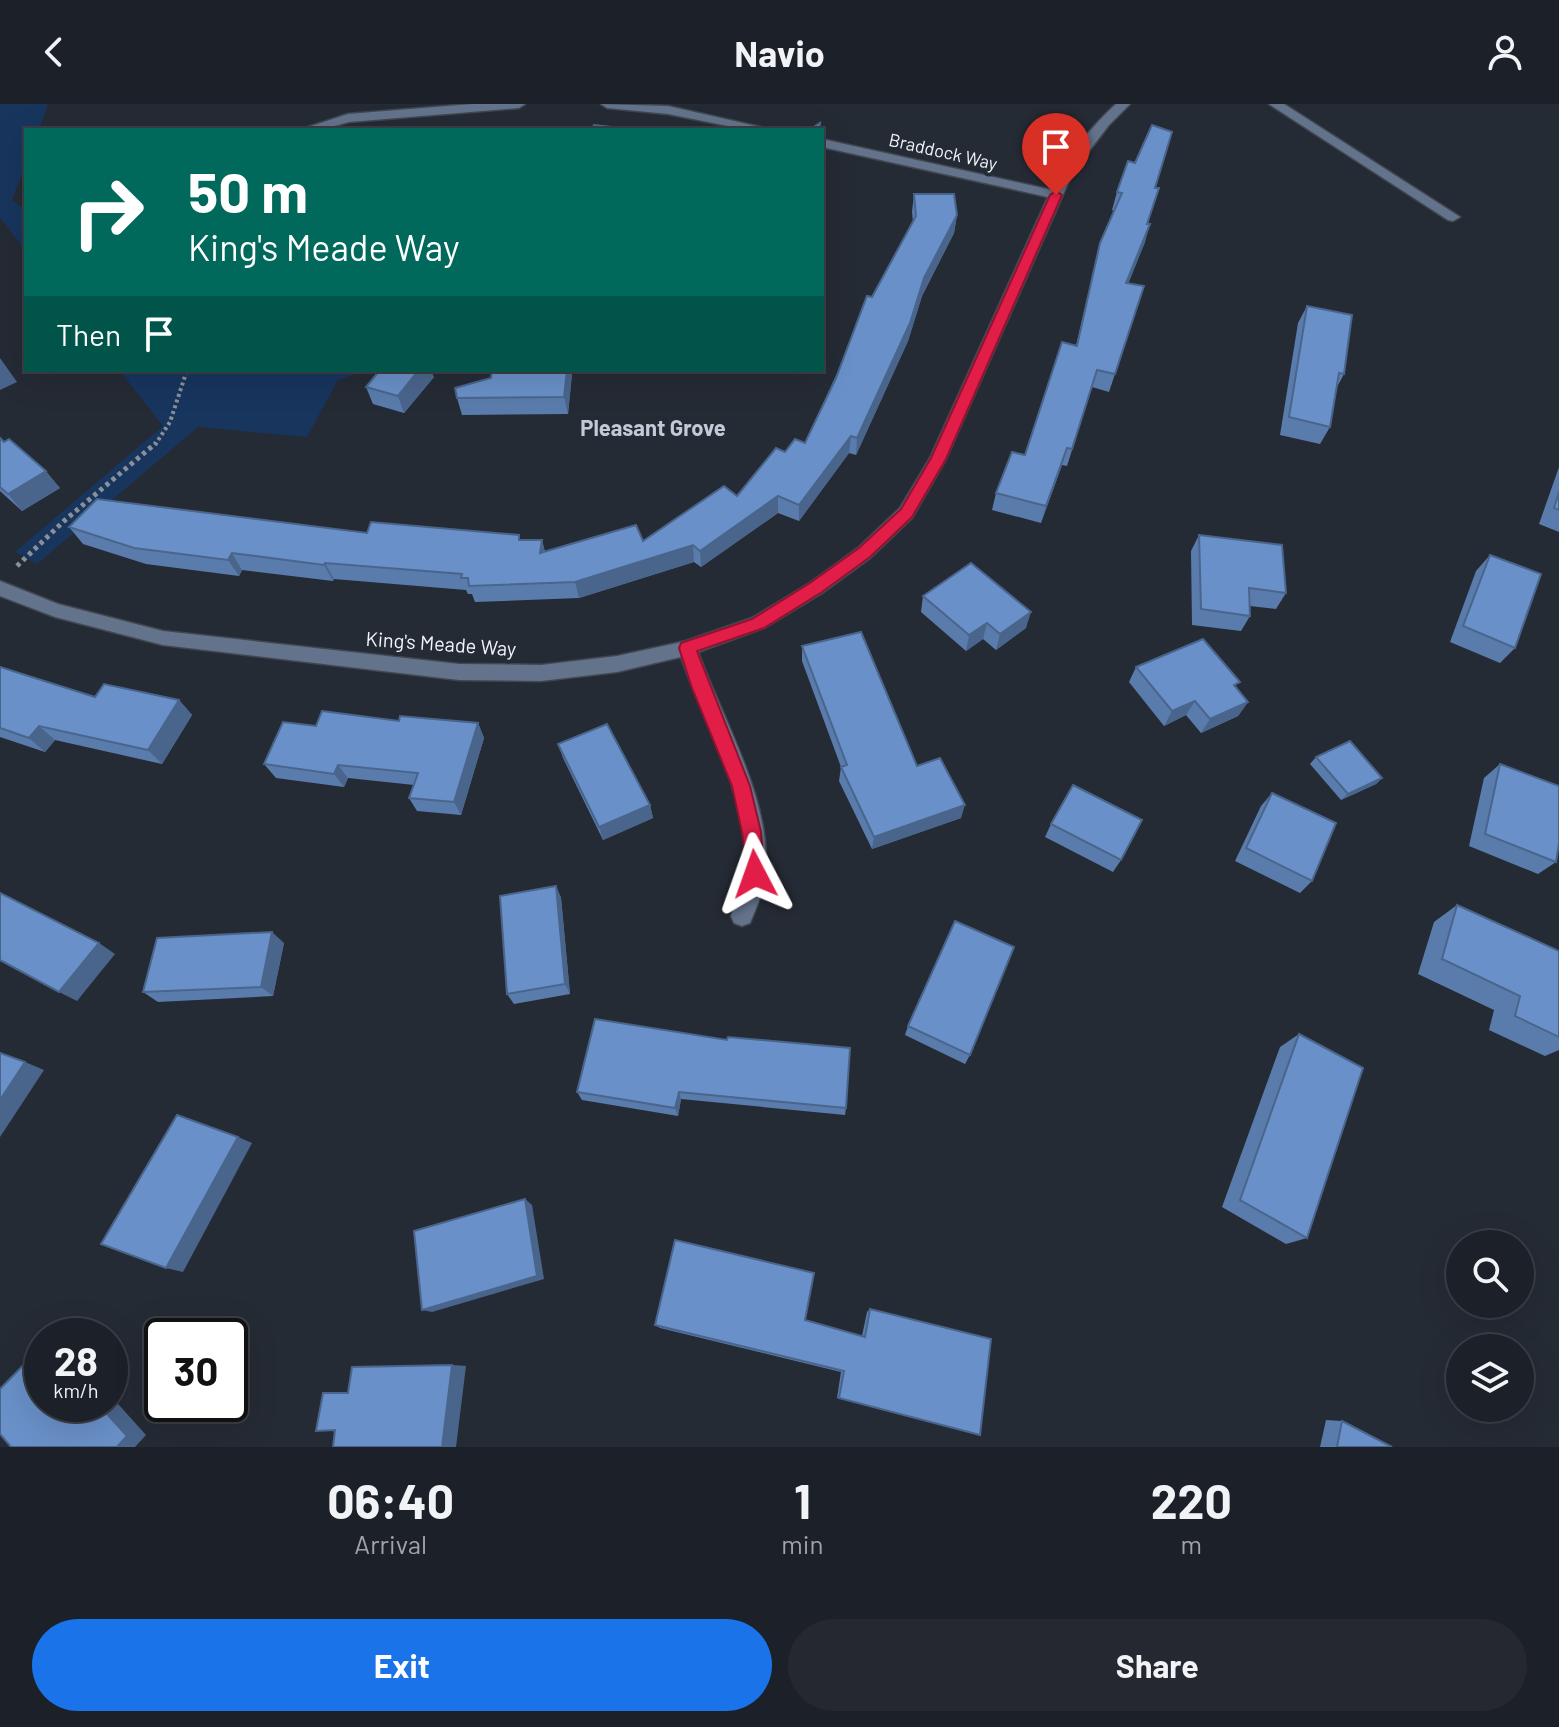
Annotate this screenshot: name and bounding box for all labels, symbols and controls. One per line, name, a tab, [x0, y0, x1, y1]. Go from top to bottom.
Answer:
icon: back	[32, 30, 76, 74]
icon: person	[1483, 30, 1527, 74]
text: Navio	[734, 31, 825, 74]
pin	[1022, 113, 1090, 195]
icon: arrive	[1034, 125, 1078, 169]
street label: Braddock Way	[887, 128, 1000, 174]
text: 50 m	[188, 157, 308, 224]
icon: right	[56, 160, 160, 264]
text: King's Meade Way	[188, 225, 459, 268]
icon: arrive	[137, 312, 181, 356]
text: Then	[56, 316, 121, 352]
district label: Pleasant Grove	[580, 414, 726, 440]
street label: King's Meade Way	[365, 626, 517, 660]
position arrow	[713, 832, 797, 916]
map controls	[1446, 1230, 1534, 1422]
button: search	[1446, 1230, 1534, 1318]
speed limit sign: 30	[144, 1318, 248, 1422]
button: layers	[1446, 1334, 1534, 1422]
text: 28	[54, 1336, 98, 1384]
text: km/h	[53, 1378, 99, 1402]
text: 06:40	[327, 1471, 454, 1529]
text: 1	[794, 1471, 811, 1529]
text: 220	[1151, 1471, 1232, 1529]
text: Arrival	[354, 1528, 427, 1559]
text: min	[781, 1528, 824, 1559]
text: m	[1180, 1528, 1202, 1559]
button: Exit	[32, 1619, 772, 1711]
button: Share	[788, 1619, 1527, 1711]

